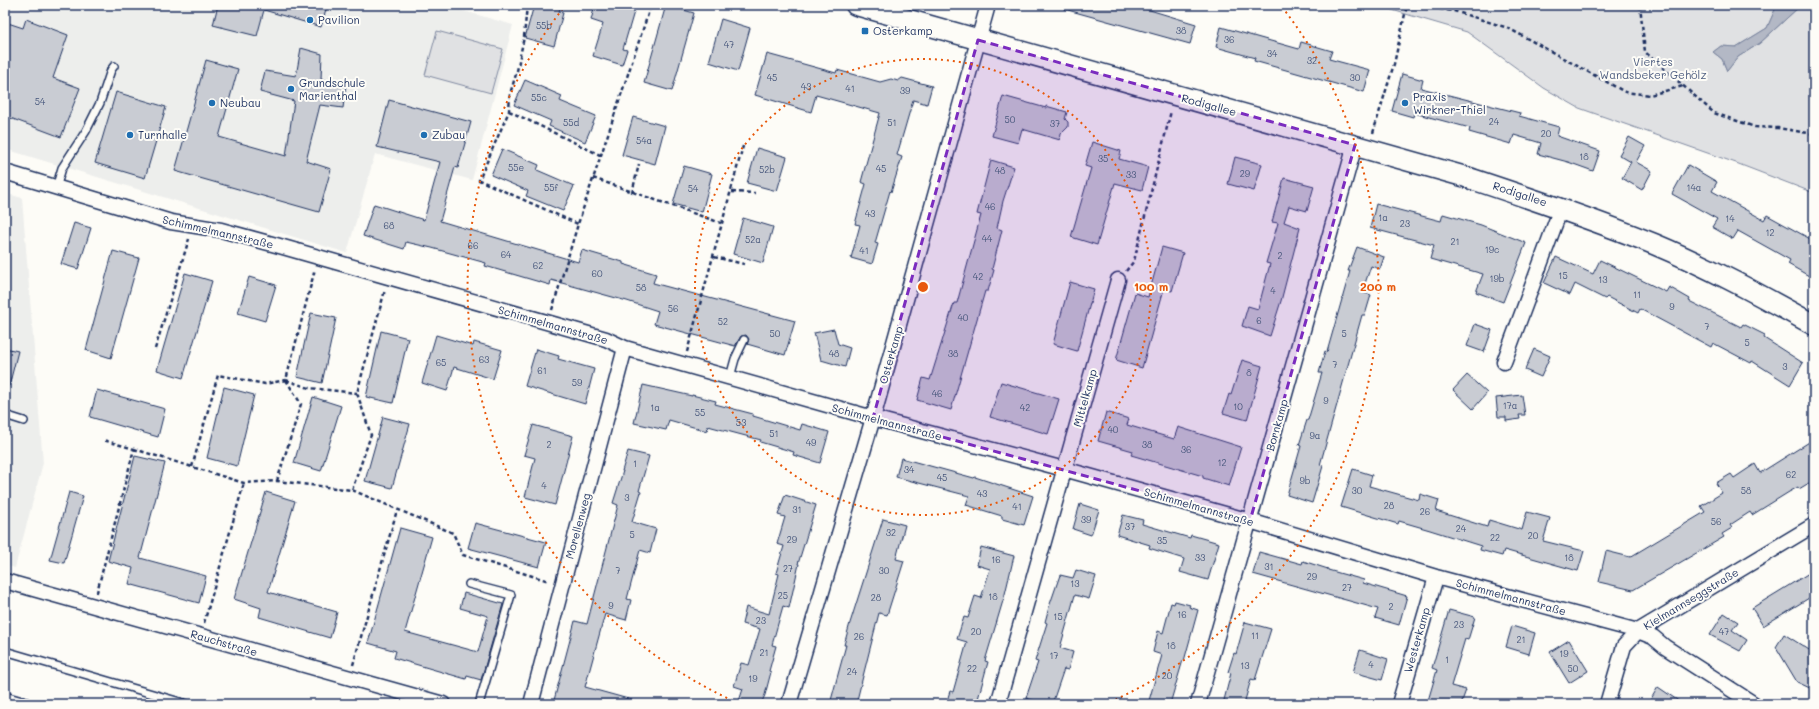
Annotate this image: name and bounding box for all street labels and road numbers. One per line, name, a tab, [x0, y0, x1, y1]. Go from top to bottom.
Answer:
street label: Rodigallee	[1180, 90, 1238, 119]
street label: Rodigallee	[1491, 178, 1549, 209]
street label: Schimmelmannstraße	[161, 211, 275, 252]
street label: Schimmelmannstraße	[497, 302, 610, 347]
street label: Osterkamp	[875, 324, 906, 386]
street label: Mittelkamp	[1069, 367, 1100, 429]
street label: Bornkamp	[1262, 397, 1291, 453]
street label: Schimmelmannstraße	[830, 400, 944, 443]
street label: Schimmelmannstraße	[1143, 484, 1256, 529]
street label: Morellenweg	[562, 491, 594, 561]
street label: Kielmannseggstraße	[1640, 564, 1741, 633]
street label: Schimmelmannstraße	[1454, 575, 1568, 618]
street label: Westerkamp	[1400, 605, 1433, 674]
street label: Rauchstraße	[189, 626, 260, 659]

